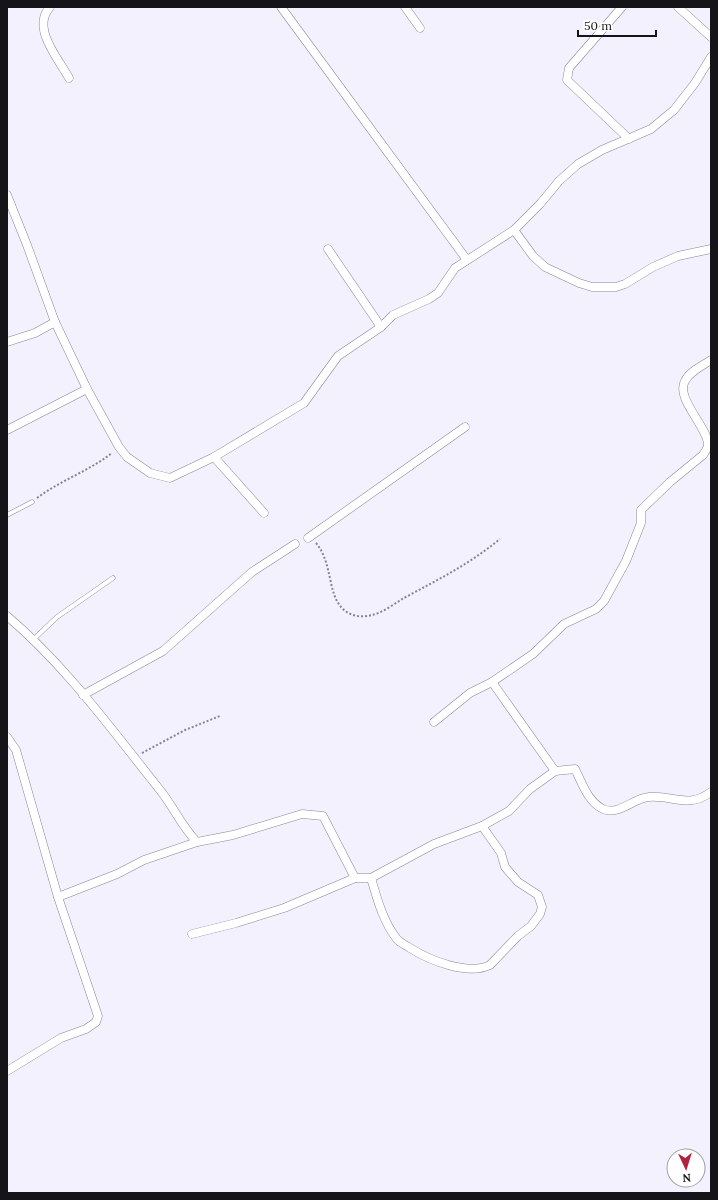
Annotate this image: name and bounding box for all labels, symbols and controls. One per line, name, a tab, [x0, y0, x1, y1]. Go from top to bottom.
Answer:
scale bar	[578, 12, 656, 38]
text: 50 m	[584, 18, 612, 33]
north arrow	[666, 1148, 706, 1188]
text: N	[681, 1171, 691, 1185]

